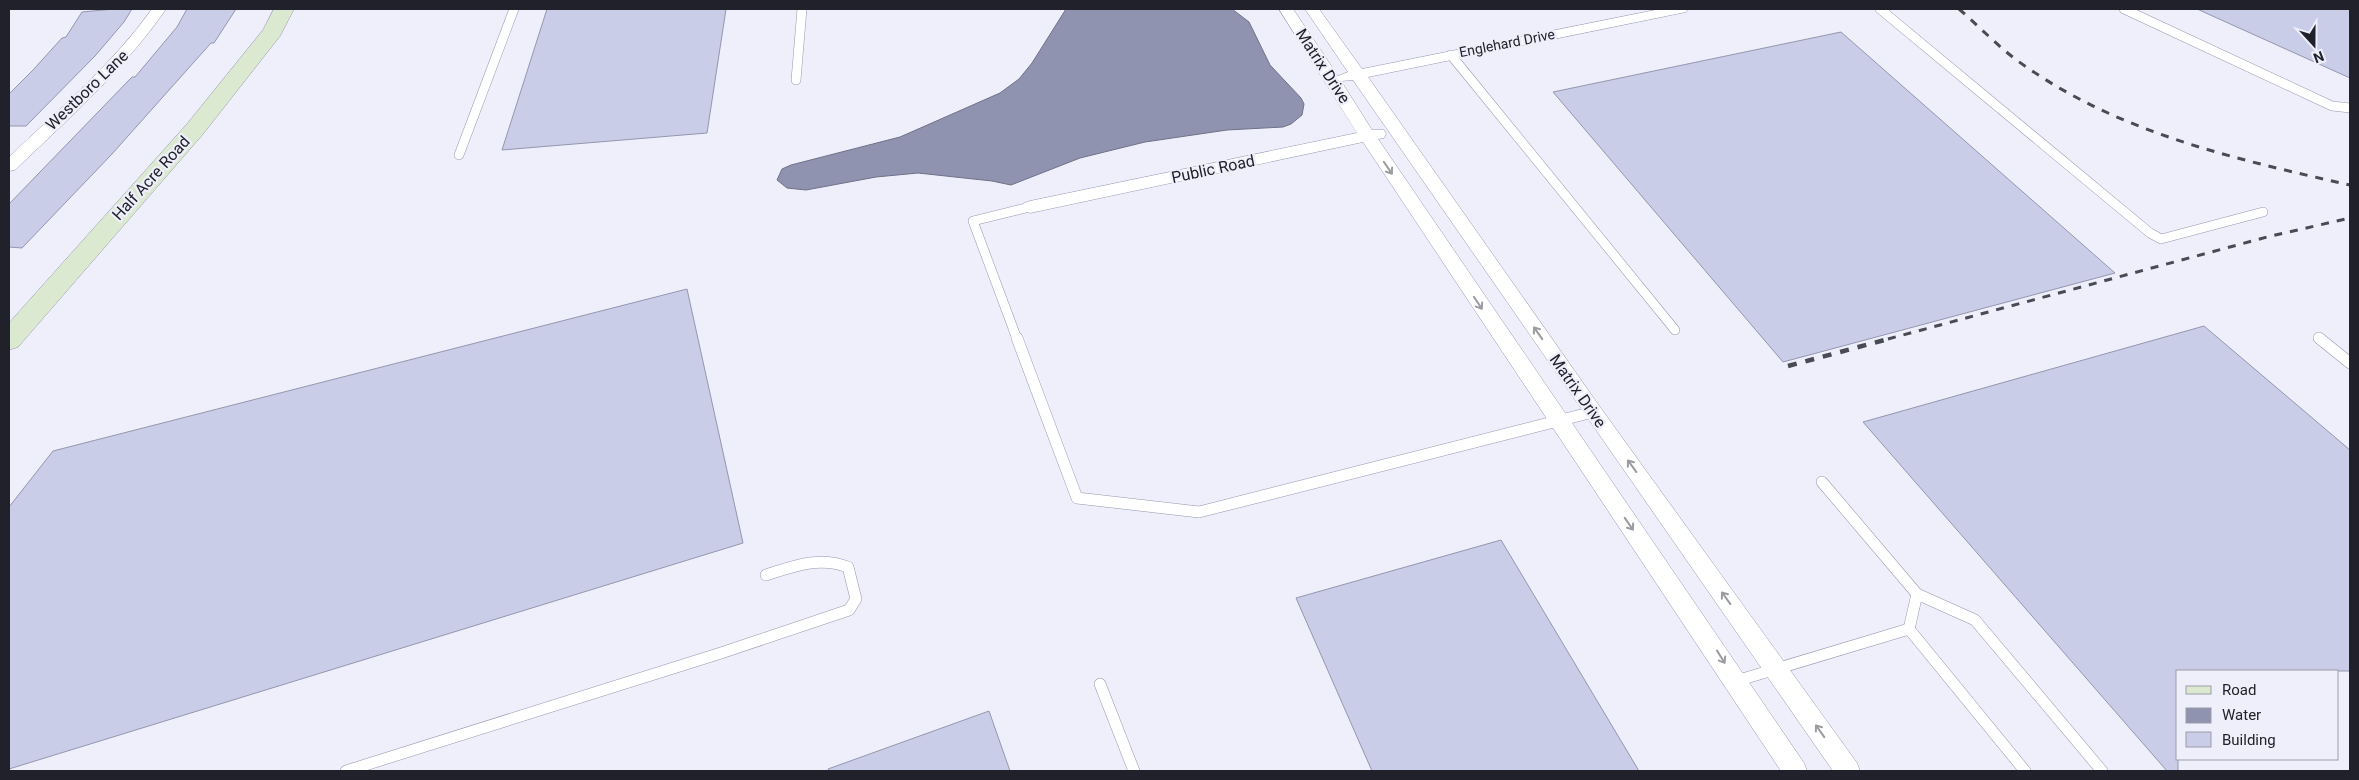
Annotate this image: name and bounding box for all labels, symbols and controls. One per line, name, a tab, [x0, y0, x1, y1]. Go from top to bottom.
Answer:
north arrow	[2289, 20, 2339, 70]
street label: Matrix Drive	[1292, 25, 1354, 107]
street label: Englehard Drive	[1458, 26, 1556, 60]
street label: Westboro Lane	[42, 46, 132, 134]
text: N	[2311, 48, 2326, 66]
street label: Half Acre Road	[108, 132, 194, 224]
street label: Public Road	[1170, 151, 1256, 187]
one-way arrow	[1383, 160, 1393, 174]
one-way arrow	[1473, 295, 1483, 309]
one-way arrow	[1533, 327, 1543, 341]
street label: Matrix Drive	[1546, 351, 1610, 431]
one-way arrow	[1627, 459, 1637, 473]
one-way arrow	[1624, 516, 1634, 530]
one-way arrow	[1721, 592, 1732, 605]
one-way arrow	[1716, 650, 1726, 664]
legend	[2176, 670, 2339, 760]
text: Road	[2222, 681, 2256, 699]
text: Water	[2222, 706, 2261, 724]
one-way arrow	[1815, 724, 1825, 738]
text: Building	[2222, 731, 2276, 749]

